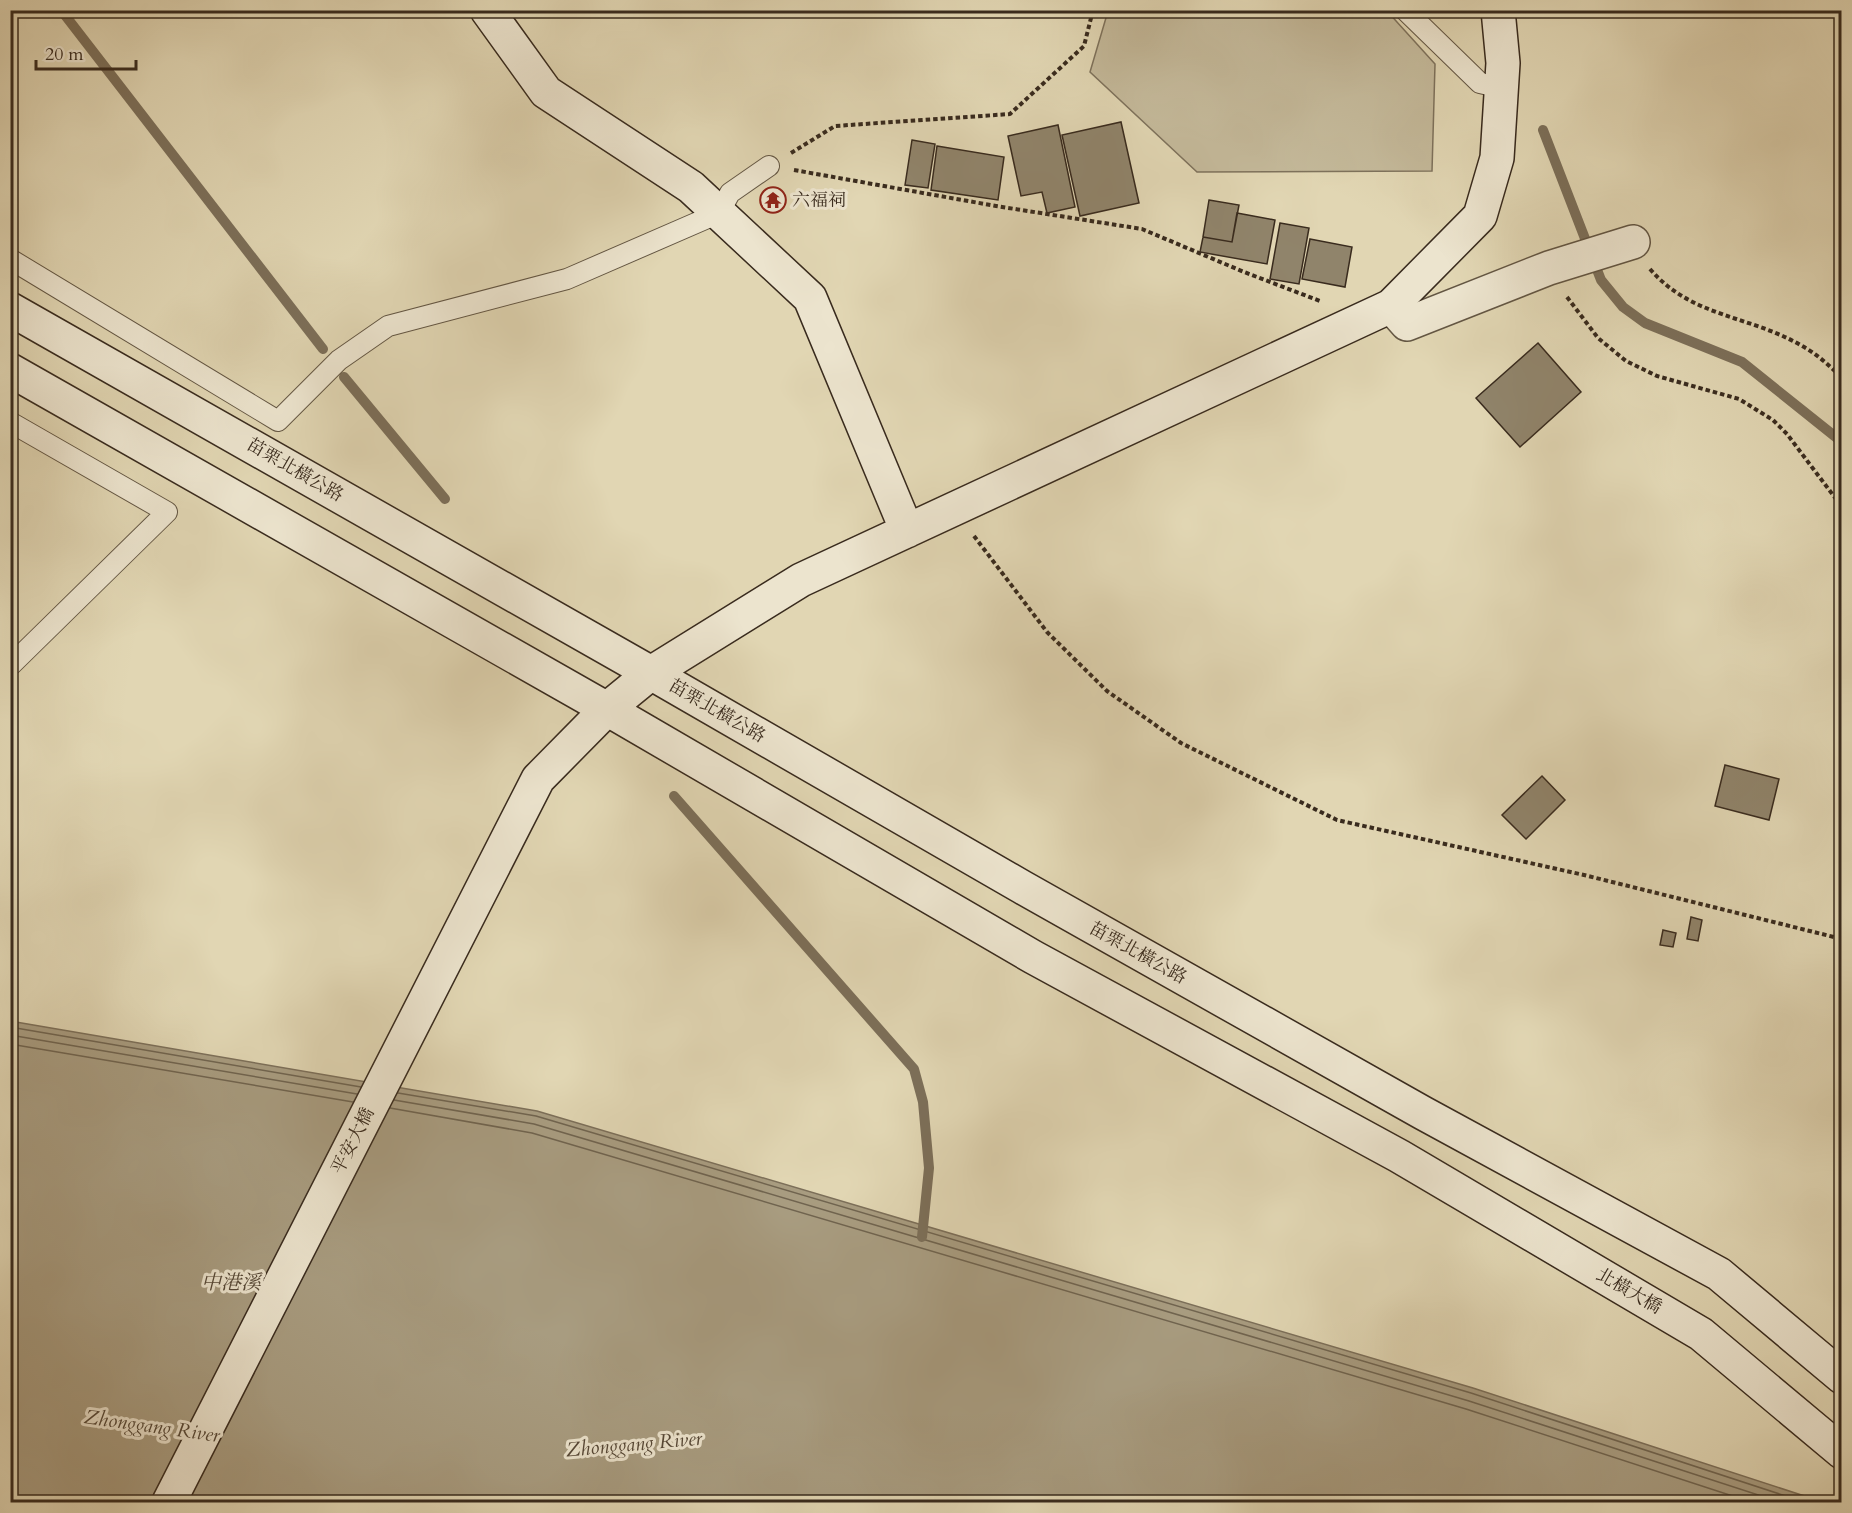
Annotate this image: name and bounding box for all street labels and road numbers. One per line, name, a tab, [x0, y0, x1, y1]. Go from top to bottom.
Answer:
street label: 苗栗北橫公路	[242, 432, 348, 508]
street label: 苗栗北橫公路	[664, 673, 770, 749]
street label: 苗栗北橫公路	[1085, 916, 1191, 990]
street label: 平安大橋	[326, 1103, 380, 1179]
street label: 北橫大橋	[1592, 1262, 1666, 1320]

